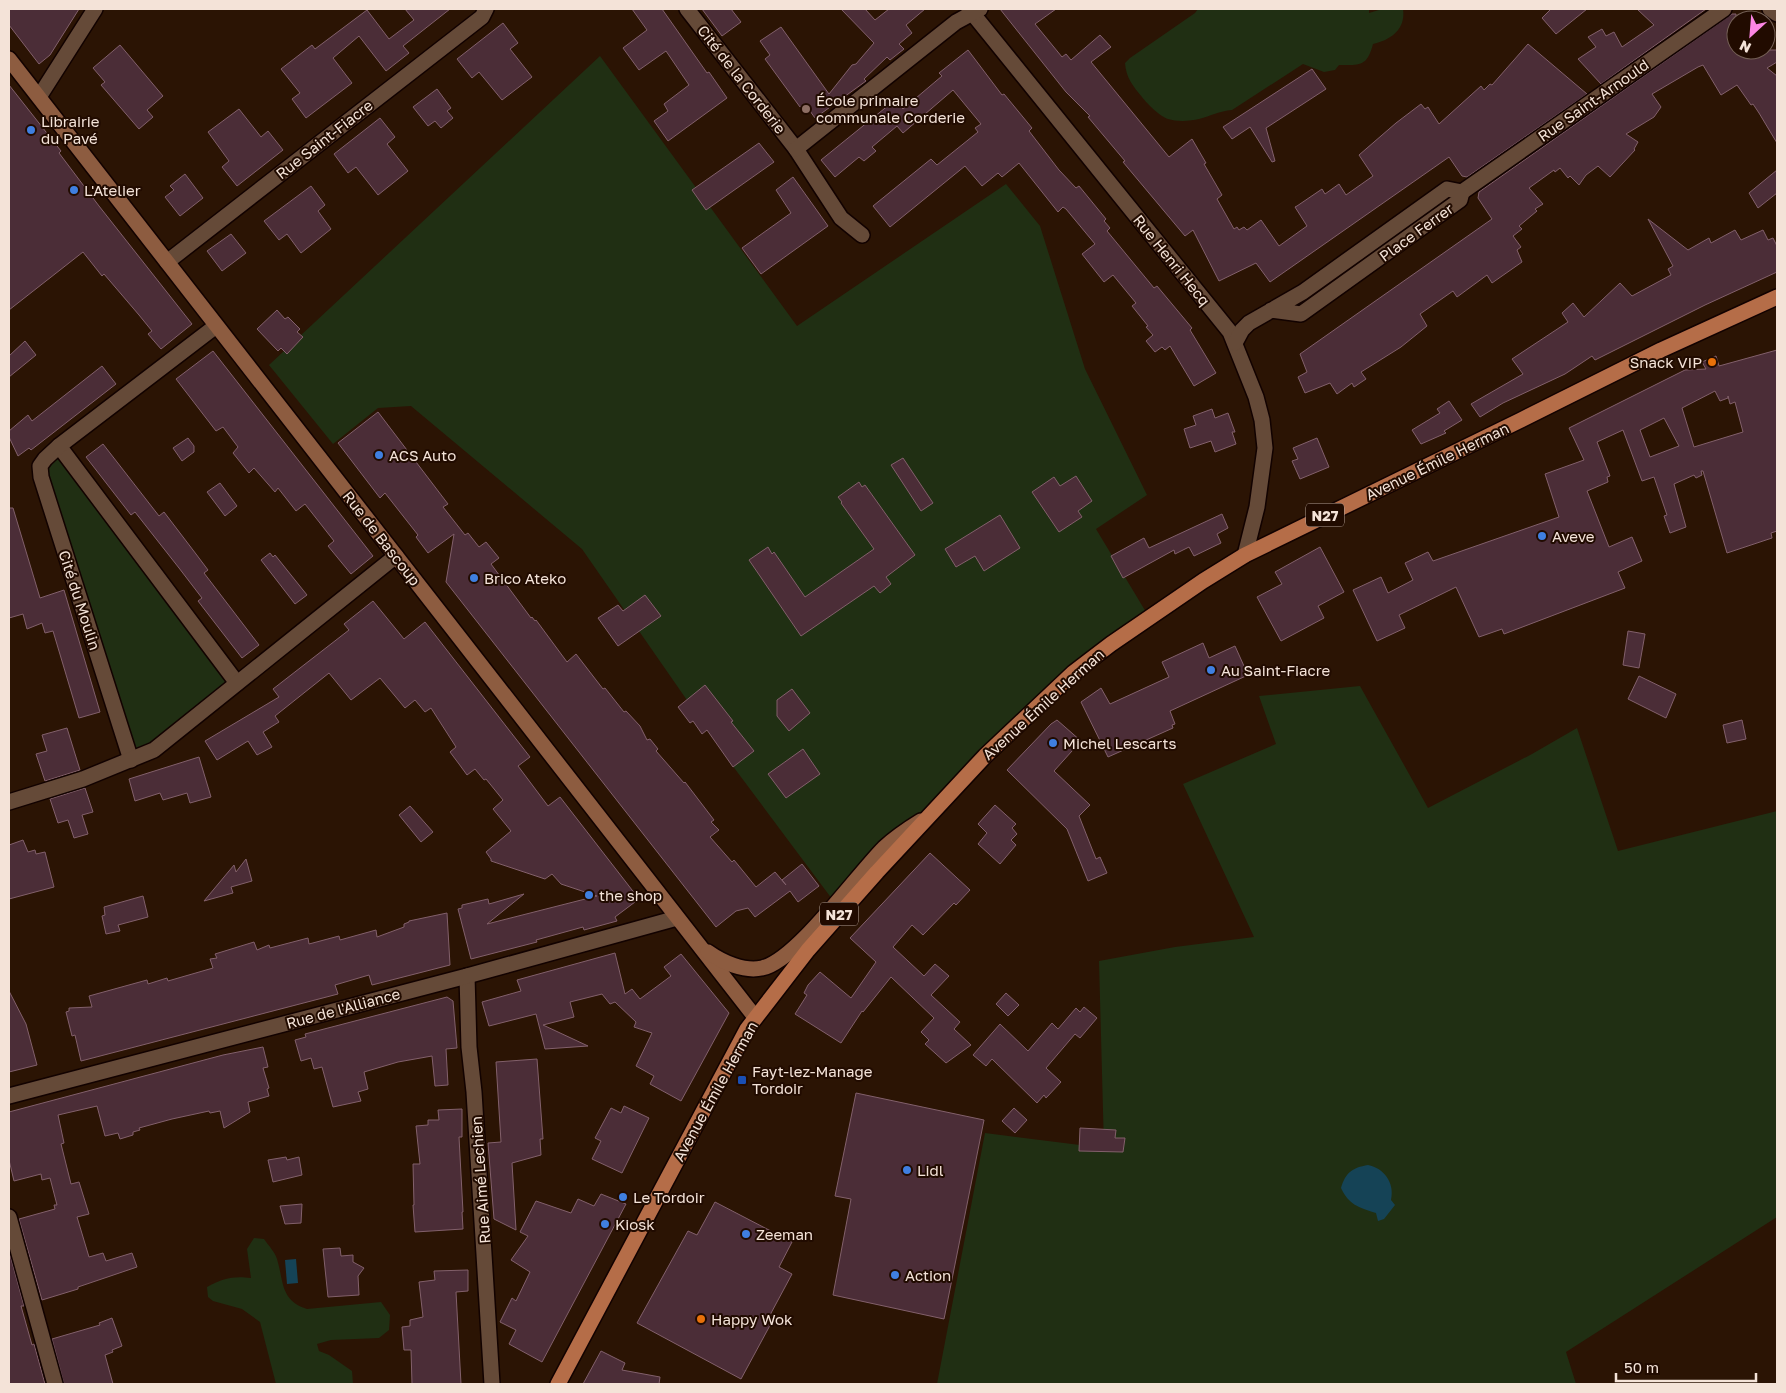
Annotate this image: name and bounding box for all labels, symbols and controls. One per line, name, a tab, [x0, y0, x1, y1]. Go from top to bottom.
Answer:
north arrow	[1726, 10, 1776, 60]
street label: Cité de la Corderie	[694, 21, 790, 137]
text: N	[1737, 37, 1754, 57]
street label: Rue Saint-Arnould	[1534, 55, 1652, 145]
place label: École primaire communale Corderie	[816, 91, 965, 126]
street label: Rue Saint-Fiacre	[272, 95, 376, 182]
marker: École primaire communale Corderie	[800, 103, 812, 115]
place label: Librairie du Pavé	[41, 112, 100, 147]
marker: Librairie du Pavé	[25, 124, 37, 136]
place label: L'Atelier	[84, 181, 141, 199]
marker: L'Atelier	[68, 184, 80, 196]
street label: Place Ferrer	[1375, 199, 1457, 265]
street label: Rue Henri Hecq	[1130, 211, 1214, 309]
place label: Snack VIP	[1630, 353, 1702, 371]
marker: Snack VIP	[1706, 356, 1718, 368]
street label: Avenue Émile Herman	[1362, 418, 1512, 504]
place label: ACS Auto	[389, 446, 456, 464]
marker: ACS Auto	[373, 449, 385, 461]
street label: Rue de Bascoup	[339, 487, 425, 589]
road number: N27	[1306, 504, 1344, 526]
place label: Aveve	[1552, 527, 1595, 545]
marker: Aveve	[1536, 530, 1548, 542]
street label: Cité du Moulin	[55, 548, 105, 652]
place label: Brico Ateko	[484, 569, 566, 587]
marker: Brico Ateko	[468, 572, 480, 584]
street label: Avenue Émile Herman	[979, 645, 1107, 763]
place label: Au Saint-Fiacre	[1221, 661, 1330, 679]
marker: Au Saint-Fiacre	[1205, 664, 1217, 676]
place label: Michel Lescarts	[1063, 734, 1176, 752]
marker: Michel Lescarts	[1047, 737, 1059, 749]
place label: the shop	[599, 886, 662, 904]
marker: the shop	[583, 889, 595, 901]
road number: N27	[820, 902, 858, 926]
street label: Rue de l'Alliance	[284, 984, 402, 1032]
street label: Avenue Émile Herman	[669, 1018, 761, 1164]
place label: Fayt-lez-Manage Tordoir	[752, 1062, 873, 1097]
marker: Fayt-lez-Manage Tordoir	[736, 1074, 748, 1086]
street label: Rue Aimé Lechien	[467, 1116, 493, 1244]
place label: Lidl	[917, 1161, 944, 1179]
marker: Lidl	[901, 1164, 913, 1176]
place label: Le Tordoir	[633, 1188, 705, 1206]
marker: Le Tordoir	[617, 1191, 629, 1203]
place label: Kiosk	[615, 1215, 655, 1233]
marker: Kiosk	[599, 1218, 611, 1230]
place label: Zeeman	[756, 1225, 813, 1243]
marker: Zeeman	[740, 1228, 752, 1240]
place label: Action	[905, 1266, 951, 1284]
marker: Action	[889, 1269, 901, 1281]
place label: Happy Wok	[711, 1310, 793, 1328]
marker: Happy Wok	[695, 1313, 707, 1325]
scale bar	[1616, 1350, 1756, 1382]
text: 50 m	[1624, 1358, 1659, 1376]

